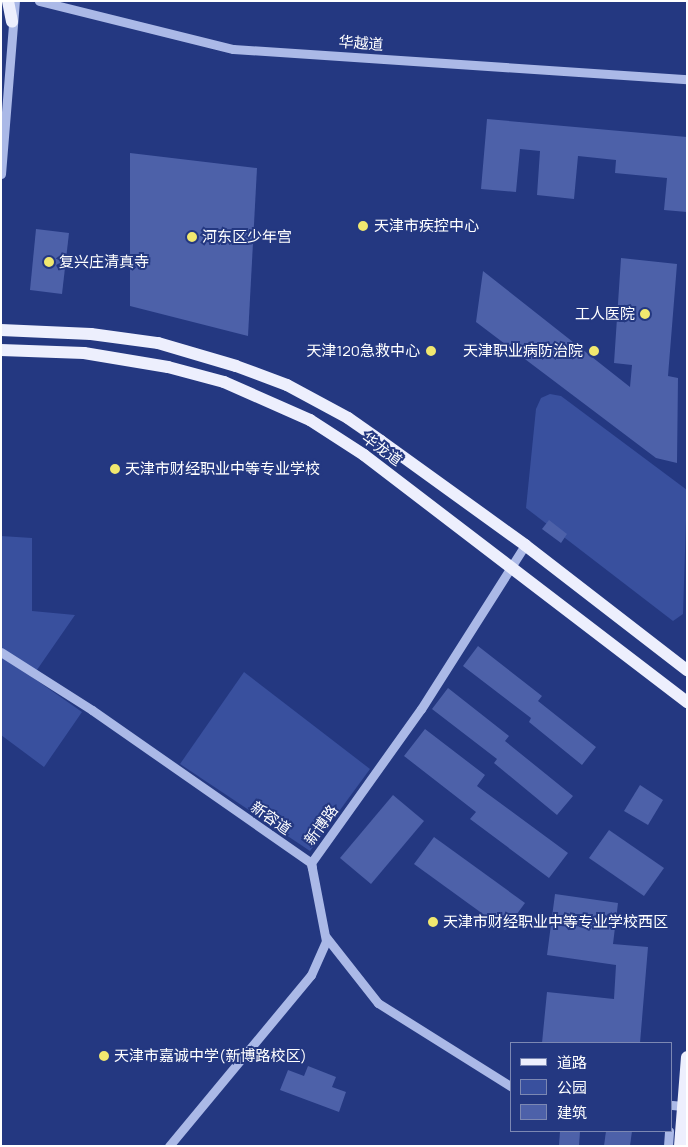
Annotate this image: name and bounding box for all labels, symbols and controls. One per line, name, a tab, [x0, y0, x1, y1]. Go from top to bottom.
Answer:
street label: 华越道	[338, 32, 384, 54]
place label: 天津市疾控中心	[374, 217, 479, 235]
marker: 天津市疾控中心	[356, 219, 370, 233]
place label: 河东区少年宫	[202, 228, 292, 246]
marker: 河东区少年宫	[186, 231, 198, 243]
place label: 复兴庄清真寺	[59, 253, 149, 271]
marker: 复兴庄清真寺	[43, 256, 55, 268]
place label: 工人医院	[575, 305, 635, 323]
marker: 工人医院	[639, 308, 651, 320]
place label: 天津120急救中心	[306, 342, 420, 360]
place label: 天津职业病防治院	[463, 342, 583, 360]
marker: 天津120急救中心	[424, 344, 438, 358]
marker: 天津职业病防治院	[587, 344, 601, 358]
street label: 华龙道	[359, 428, 405, 470]
place label: 天津市财经职业中等专业学校	[125, 460, 320, 478]
marker: 天津市财经职业中等专业学校	[109, 463, 121, 475]
street label: 新容道	[247, 798, 295, 838]
street label: 新博路	[300, 802, 342, 848]
place label: 天津市财经职业中等专业学校西区	[443, 913, 668, 931]
marker: 天津市财经职业中等专业学校西区	[427, 916, 439, 928]
legend	[510, 1042, 673, 1132]
place label: 天津市嘉诚中学(新博路校区)	[114, 1047, 307, 1065]
marker: 天津市嘉诚中学(新博路校区)	[98, 1050, 110, 1062]
text: 道路	[557, 1052, 587, 1073]
text: 公园	[557, 1077, 587, 1098]
text: 建筑	[557, 1102, 587, 1123]

